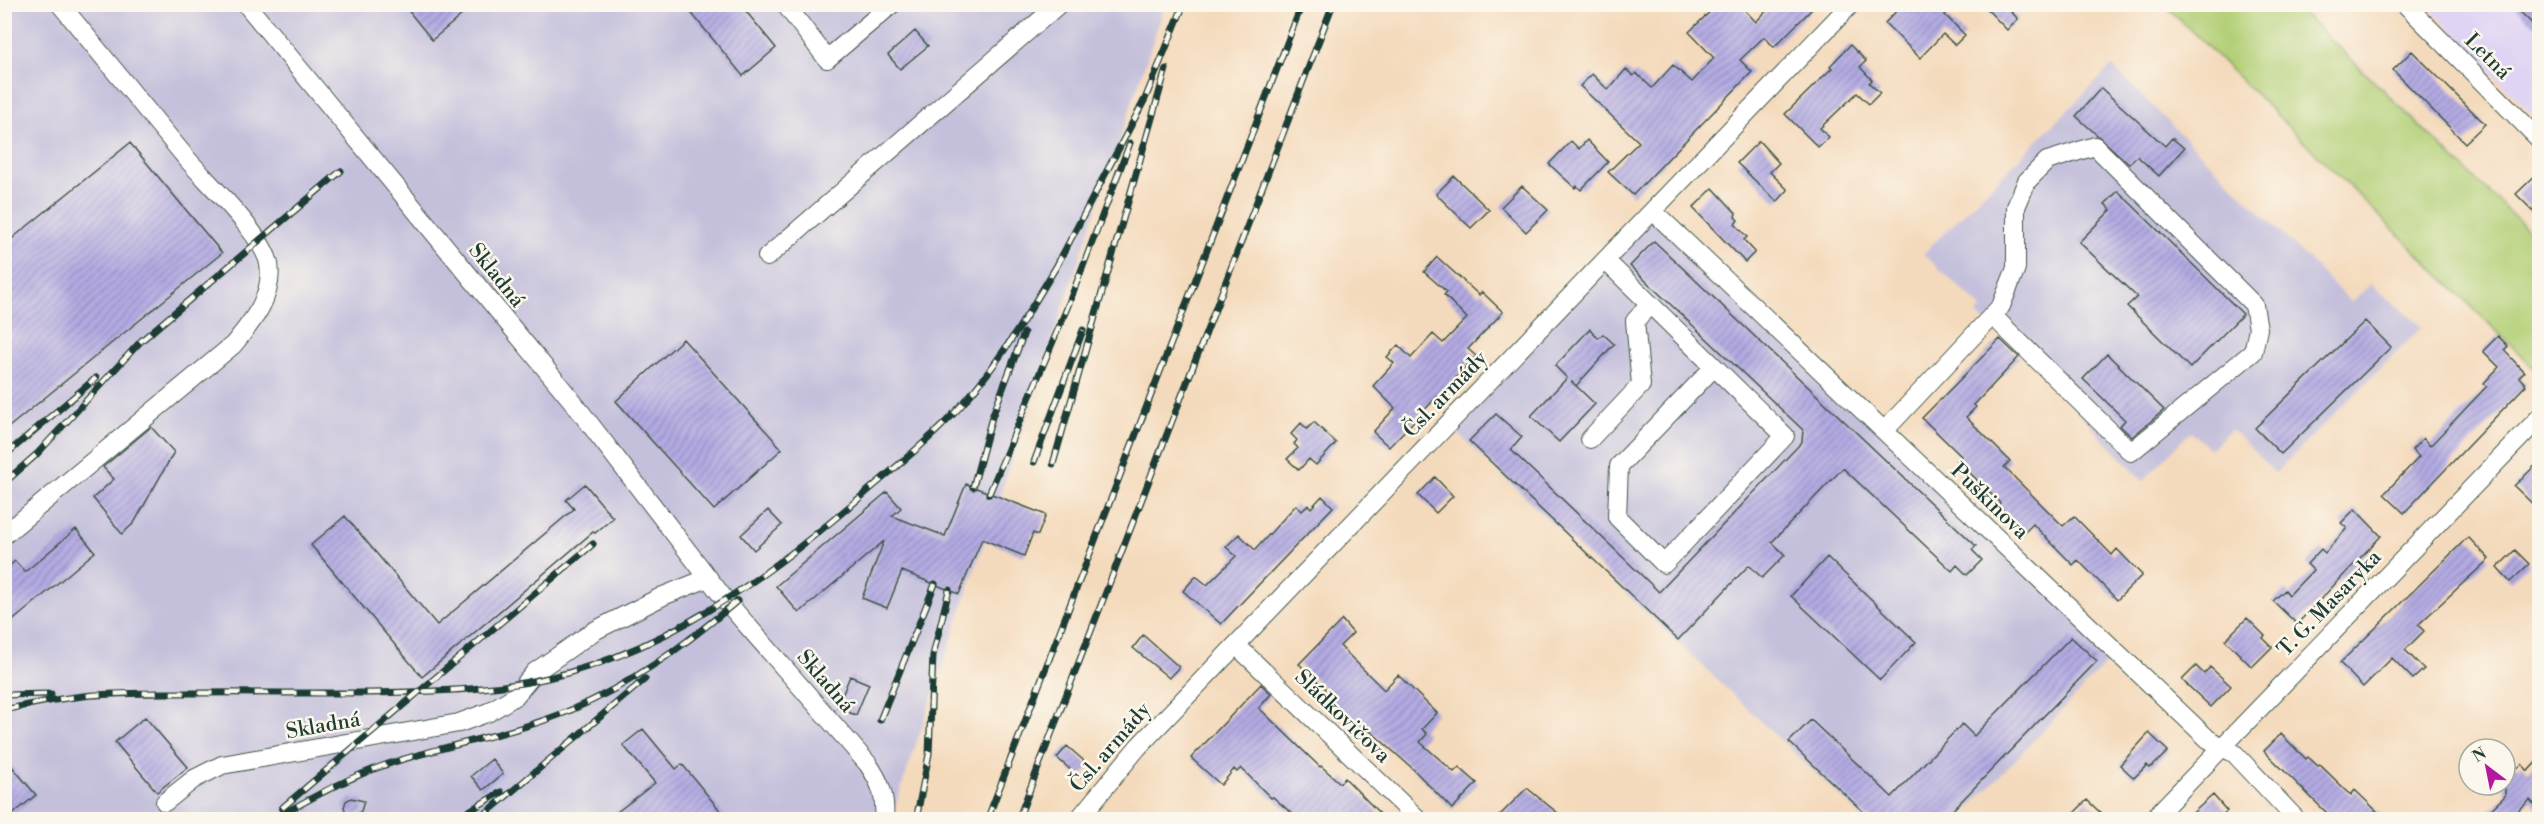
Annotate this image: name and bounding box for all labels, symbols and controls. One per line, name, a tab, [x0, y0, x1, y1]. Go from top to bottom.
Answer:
street label: Letná	[2459, 28, 2516, 86]
street label: Skladná	[463, 238, 530, 313]
street label: Čsl. armády	[1396, 343, 1494, 443]
street label: Puškinova	[1945, 458, 2034, 546]
street label: T. G. Masaryka	[2272, 545, 2387, 663]
street label: Skladná	[791, 645, 860, 719]
street label: Sládkovičova	[1289, 665, 1396, 769]
street label: Čsl. armády	[1062, 695, 1157, 798]
street label: Skladná	[284, 707, 363, 745]
north arrow	[2457, 737, 2517, 797]
text: N	[2469, 743, 2491, 767]

